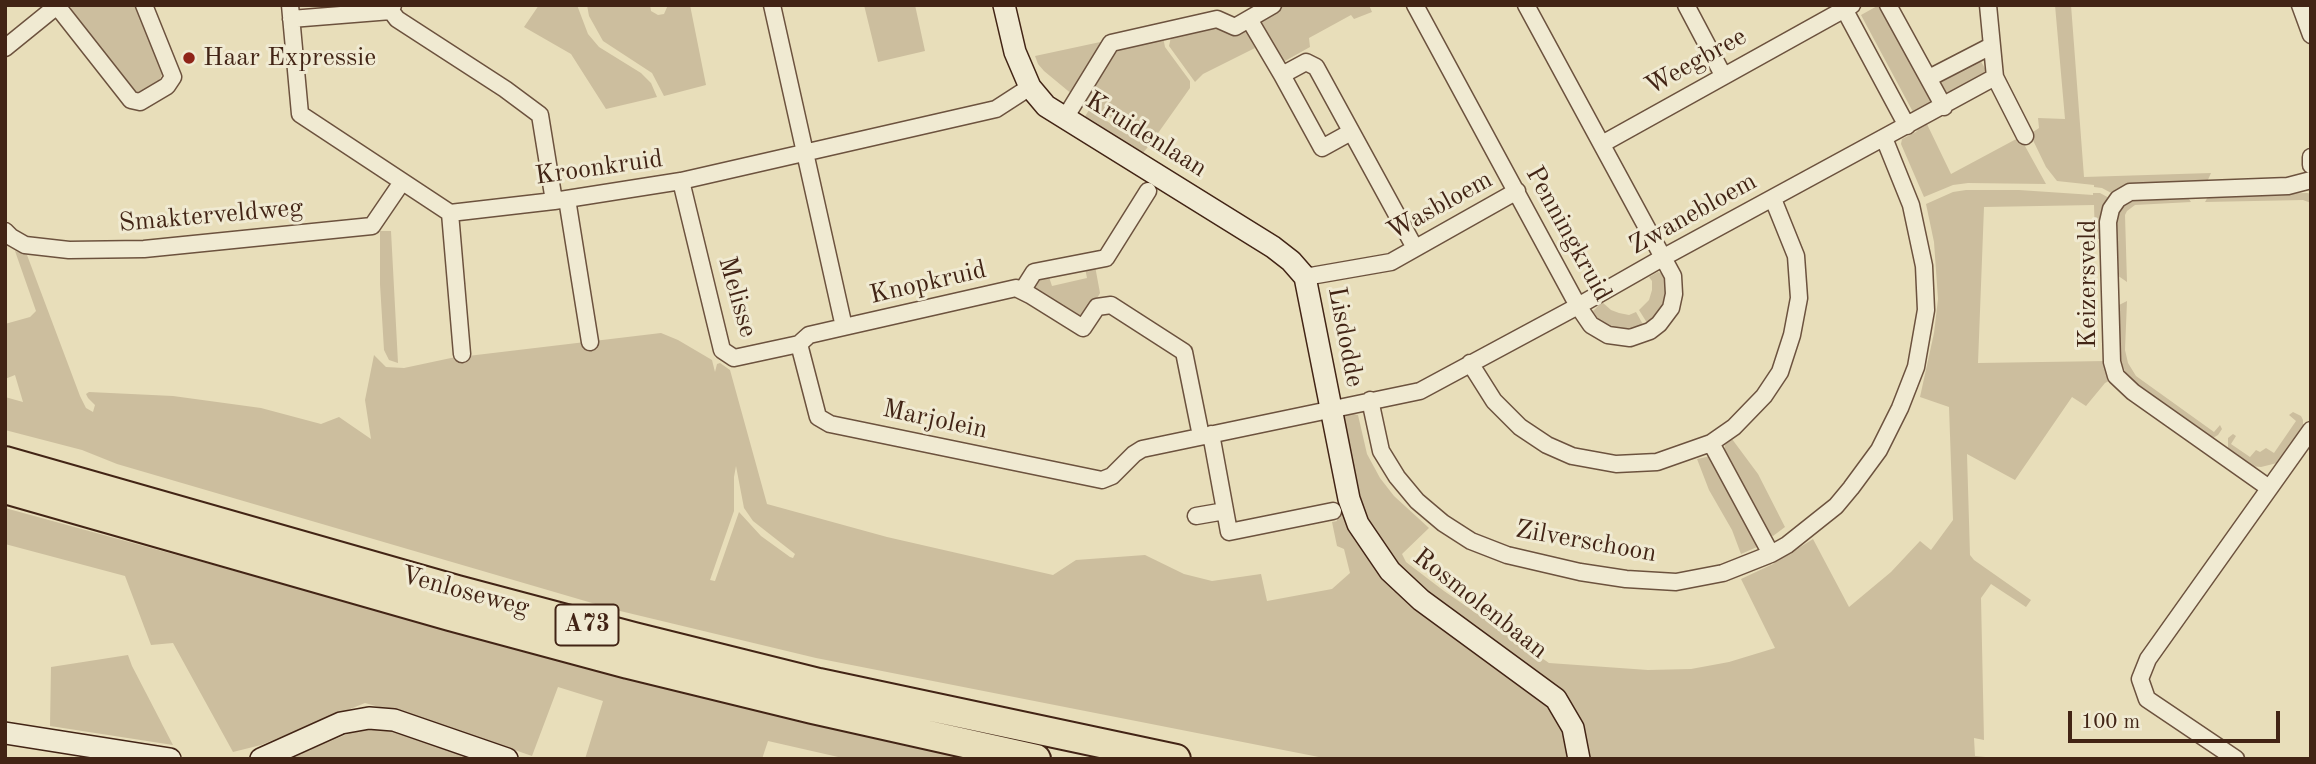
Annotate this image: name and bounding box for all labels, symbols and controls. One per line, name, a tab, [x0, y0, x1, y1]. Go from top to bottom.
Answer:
street label: Weegbree	[1640, 21, 1752, 103]
place label: Haar Expressie	[203, 42, 376, 74]
marker: Haar Expressie	[181, 50, 197, 66]
street label: Kruidenlaan	[1079, 85, 1213, 185]
street label: Kroonkruid	[533, 144, 665, 192]
street label: Penningkruid	[1518, 161, 1618, 307]
street label: Wasbloem	[1382, 164, 1498, 248]
street label: Zwanebloem	[1624, 166, 1762, 262]
street label: Smakterveldweg	[118, 192, 304, 240]
street label: Keizersveld	[2072, 219, 2104, 349]
street label: Melisse	[711, 253, 763, 341]
street label: Knopkruid	[867, 254, 989, 312]
street label: Lisdodde	[1320, 284, 1370, 390]
street label: Marjolein	[880, 394, 990, 446]
street label: Zilverschoon	[1513, 514, 1659, 570]
street label: Rosmolenbaan	[1406, 542, 1554, 666]
street label: Venloseweg	[397, 560, 533, 624]
road number: A73	[556, 604, 618, 646]
scale bar	[2071, 698, 2283, 742]
text: 100 m	[2081, 712, 2140, 733]

